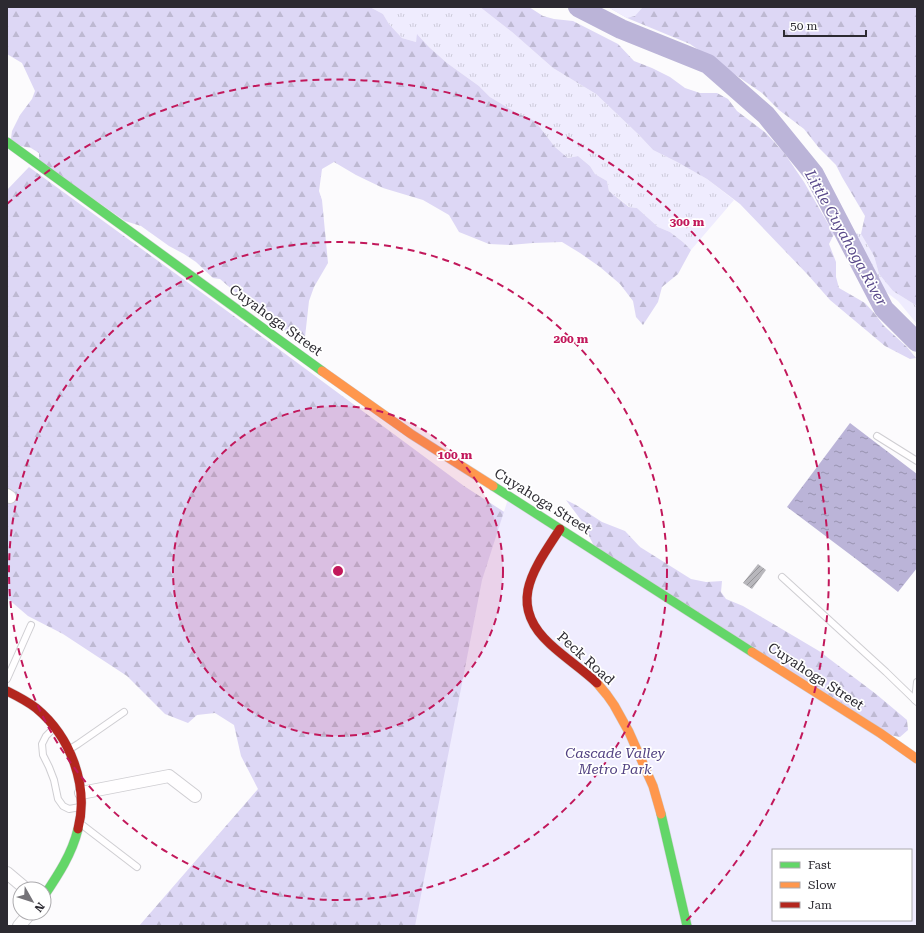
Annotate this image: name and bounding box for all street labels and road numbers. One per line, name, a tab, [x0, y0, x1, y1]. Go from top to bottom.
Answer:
street label: Cuyahoga Street	[226, 281, 326, 359]
street label: Cuyahoga Street	[492, 465, 594, 537]
street label: Peck Road	[554, 628, 618, 688]
street label: Cuyahoga Street	[765, 639, 867, 713]

